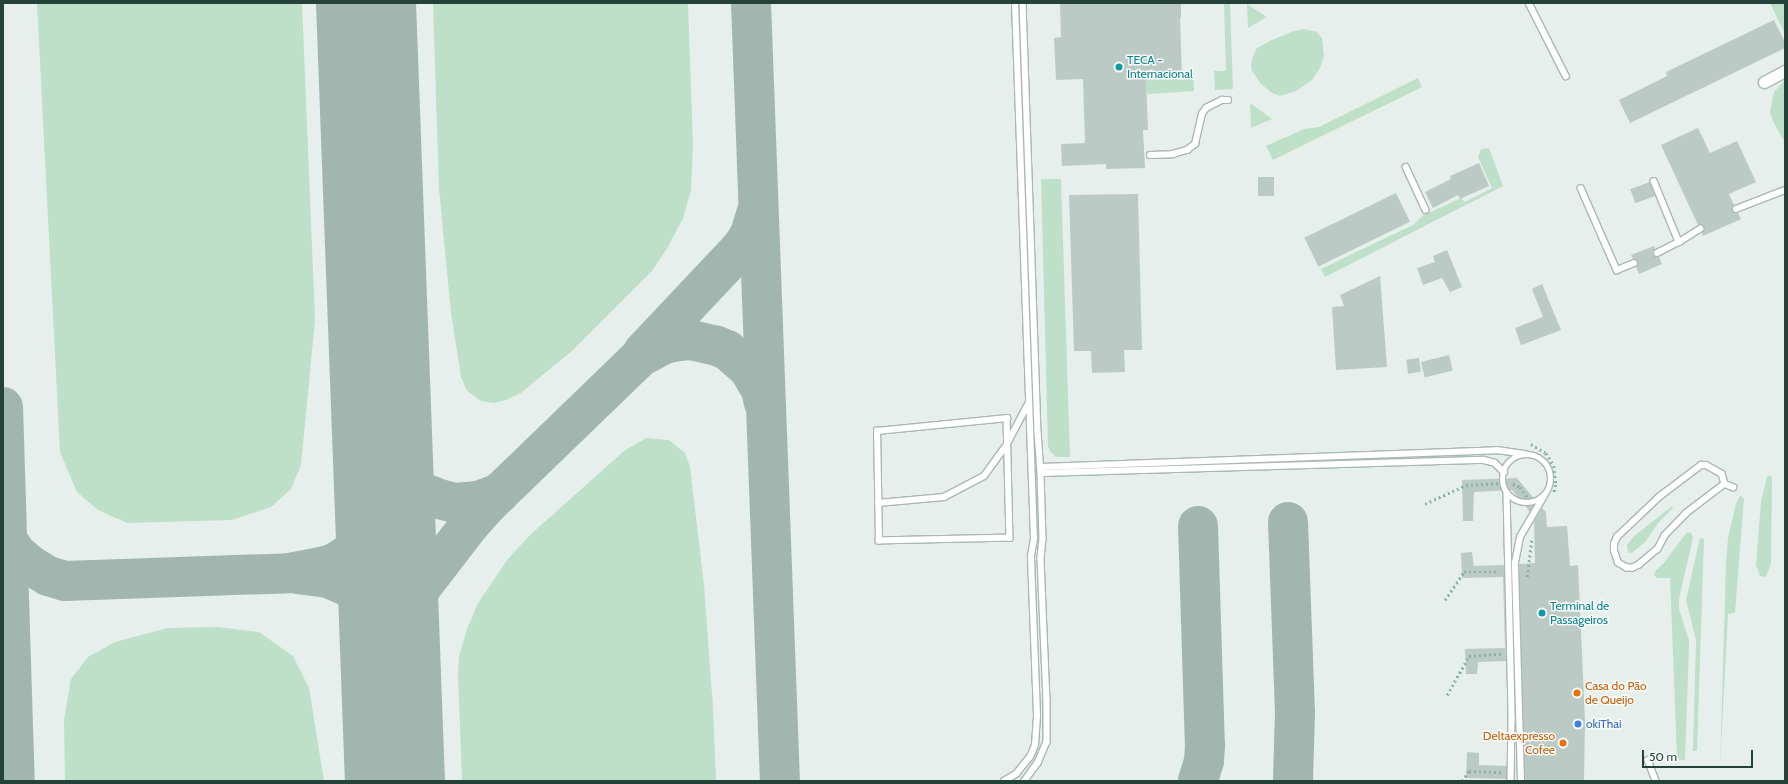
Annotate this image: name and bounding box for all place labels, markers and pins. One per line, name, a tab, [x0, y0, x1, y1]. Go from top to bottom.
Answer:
place label: TECA - Internacional	[1127, 53, 1193, 81]
marker: TECA - Internacional	[1114, 62, 1124, 72]
place label: Terminal de Passageiros	[1550, 599, 1609, 627]
marker: Terminal de Passageiros	[1537, 608, 1547, 618]
place label: Casa do Pão de Queijo	[1585, 679, 1647, 707]
marker: Casa do Pão de Queijo	[1572, 688, 1582, 698]
place label: okiThai	[1586, 717, 1621, 731]
marker: okiThai	[1573, 719, 1583, 729]
place label: Deltaexpresso Cofee	[1483, 729, 1555, 757]
marker: Deltaexpresso Cofee	[1558, 738, 1568, 748]

